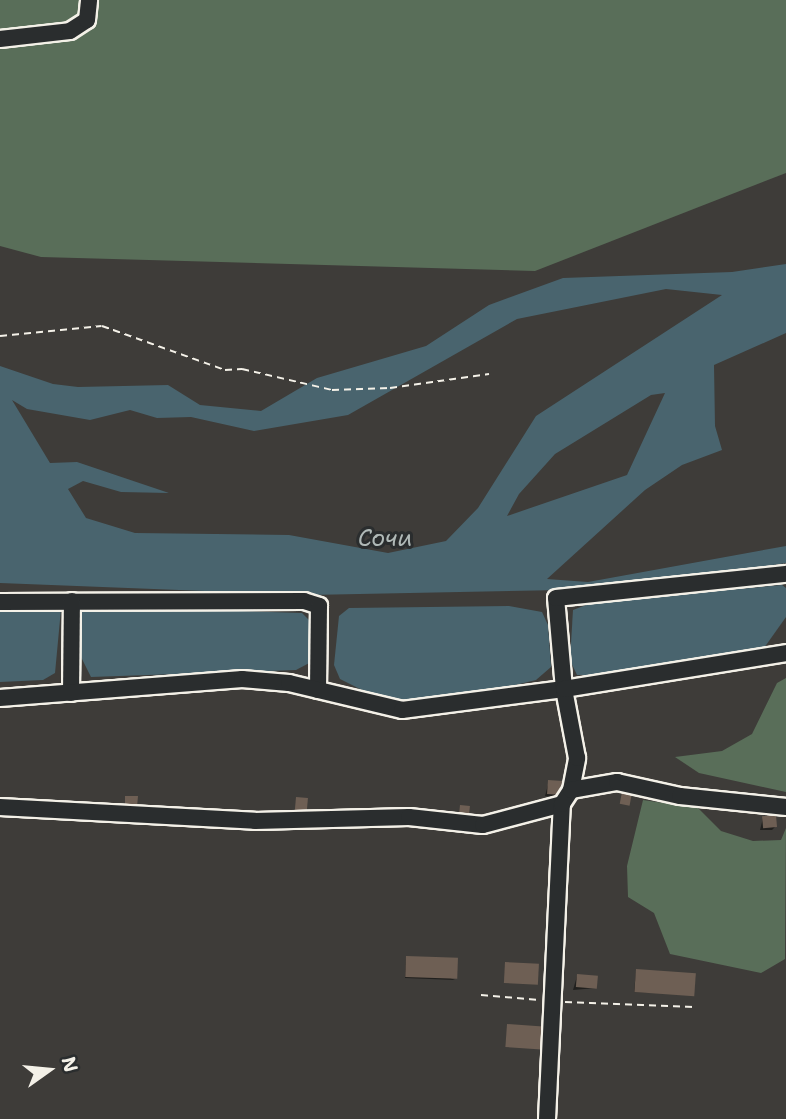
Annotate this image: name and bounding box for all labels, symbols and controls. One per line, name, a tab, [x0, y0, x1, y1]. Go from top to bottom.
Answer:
water label: Сочи	[358, 524, 412, 552]
north arrow	[14, 1035, 84, 1105]
text: N	[56, 1054, 84, 1075]

